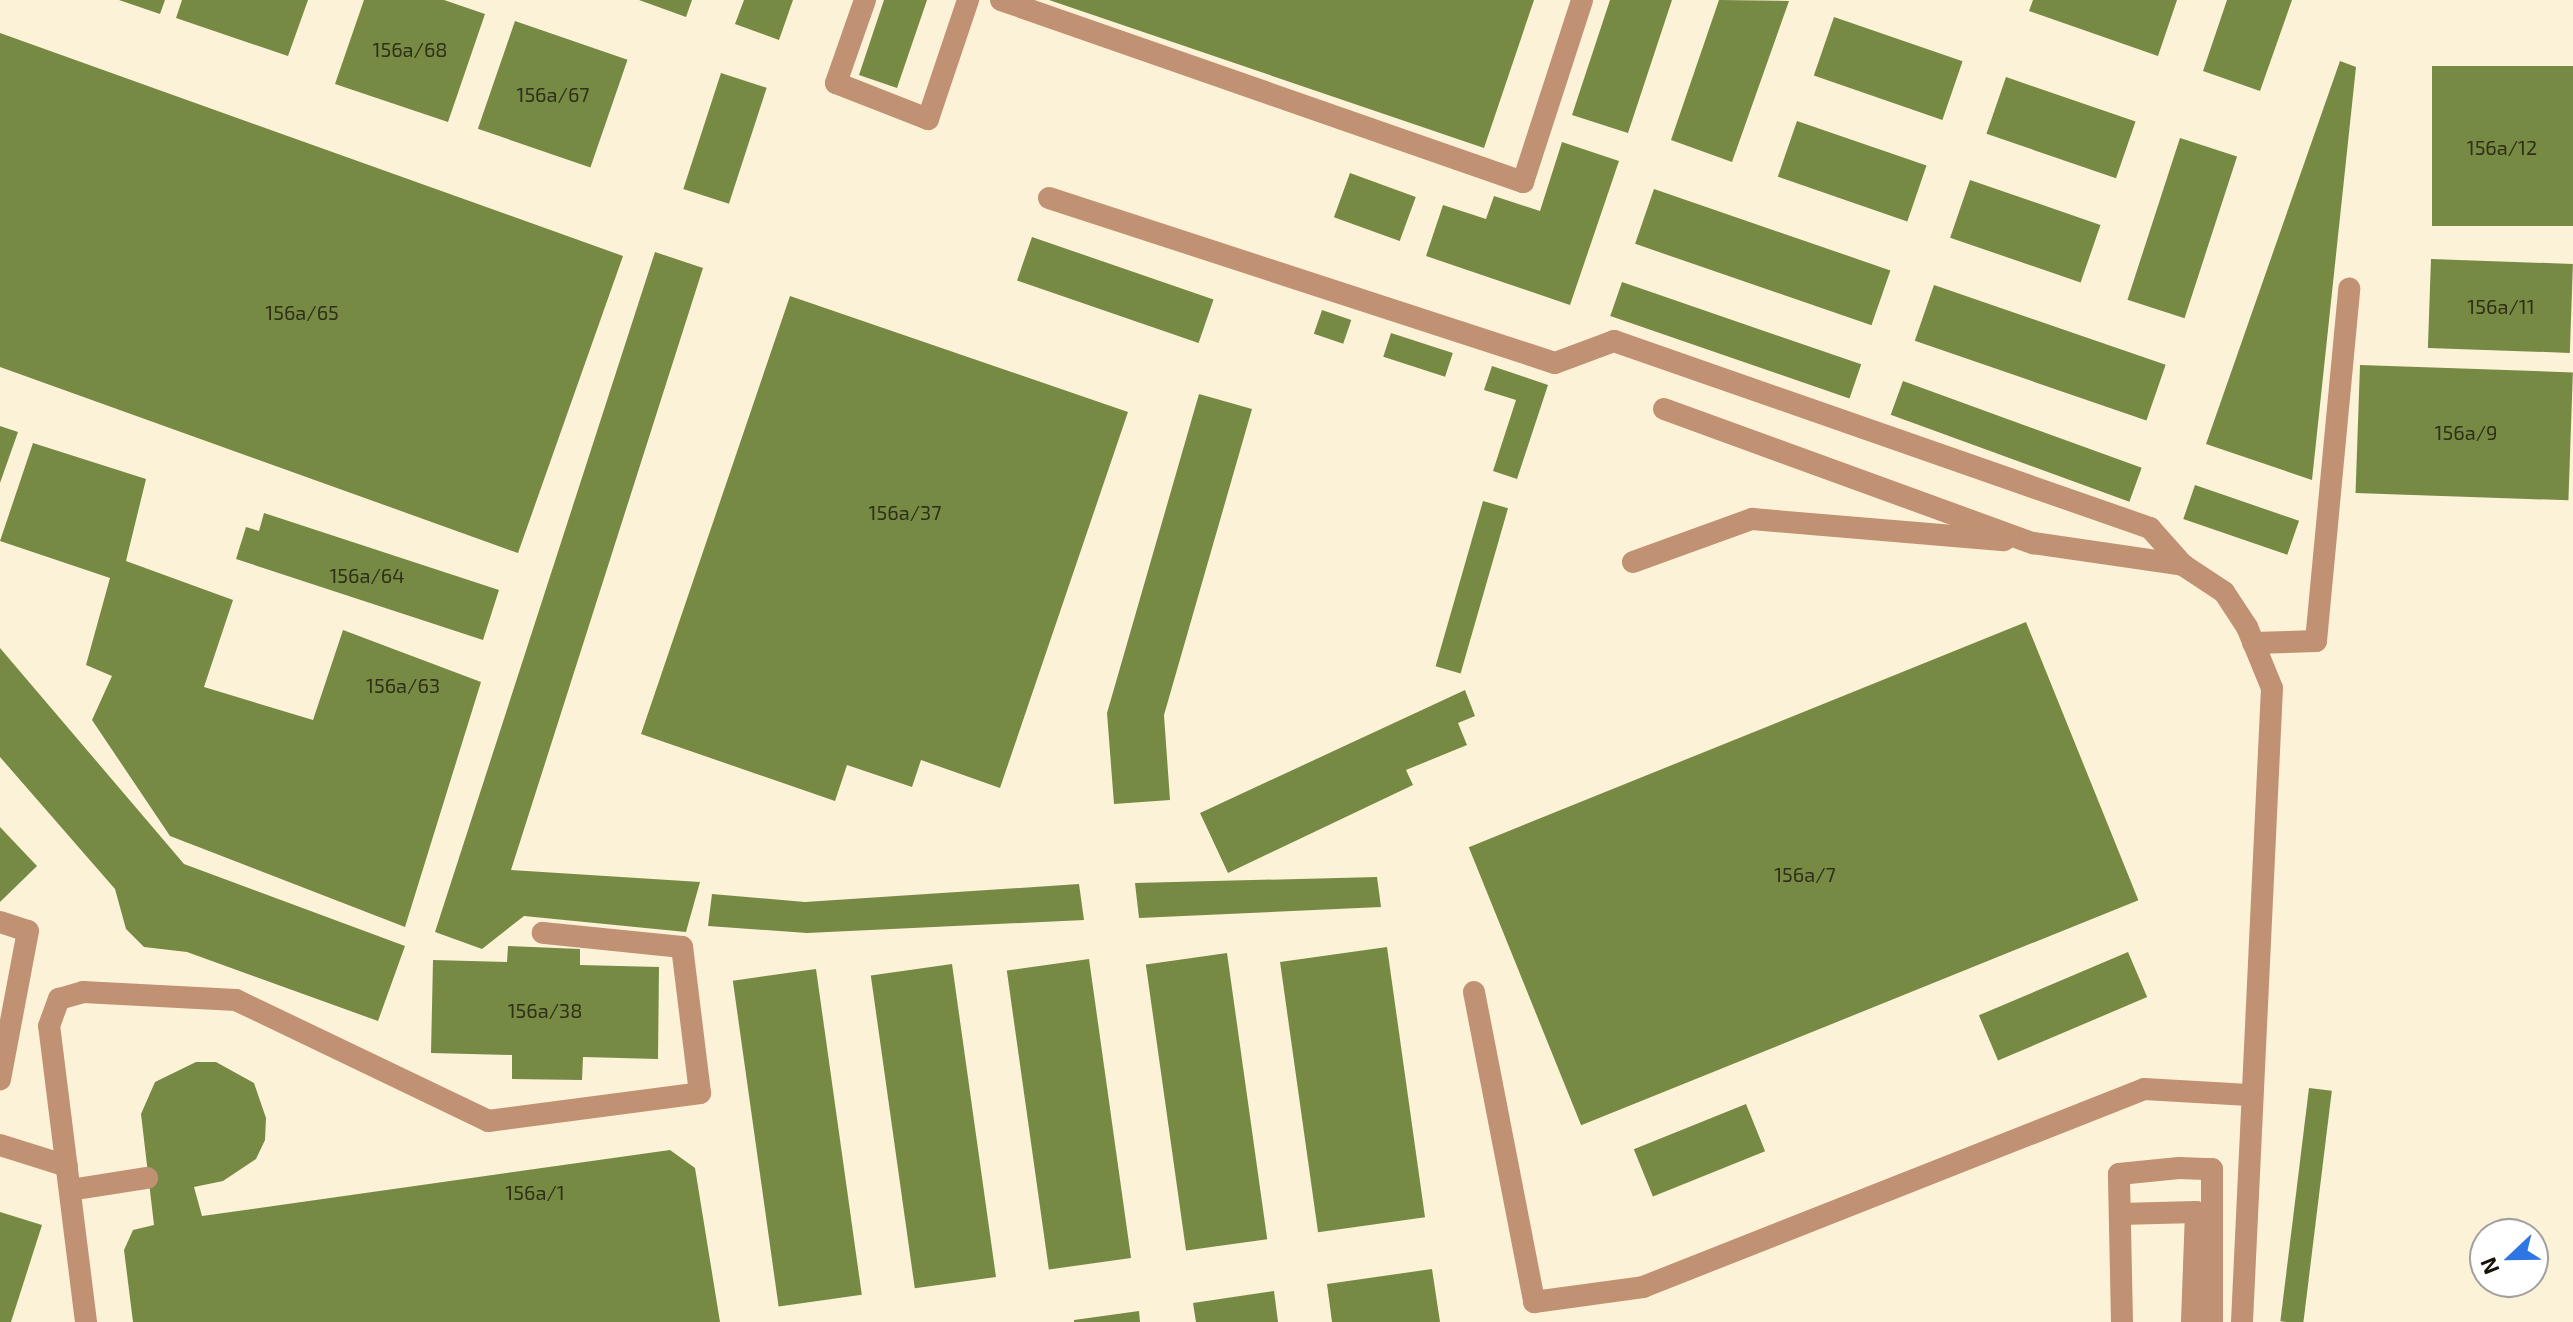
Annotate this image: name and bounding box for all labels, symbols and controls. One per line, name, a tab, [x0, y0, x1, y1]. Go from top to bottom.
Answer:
house number: 156a/68	[372, 37, 448, 61]
house number: 156a/67	[516, 82, 590, 106]
house number: 156a/12	[2467, 135, 2537, 159]
house number: 156a/11	[2467, 294, 2535, 318]
house number: 156a/65	[265, 300, 339, 324]
house number: 156a/9	[2435, 420, 2497, 444]
house number: 156a/37	[869, 500, 941, 524]
house number: 156a/64	[329, 563, 405, 587]
house number: 156a/63	[366, 673, 440, 697]
house number: 156a/7	[1774, 862, 1836, 886]
house number: 156a/38	[508, 998, 582, 1022]
house number: 156a/1	[505, 1180, 565, 1204]
north arrow	[2469, 1218, 2549, 1298]
text: N	[2474, 1254, 2504, 1278]

